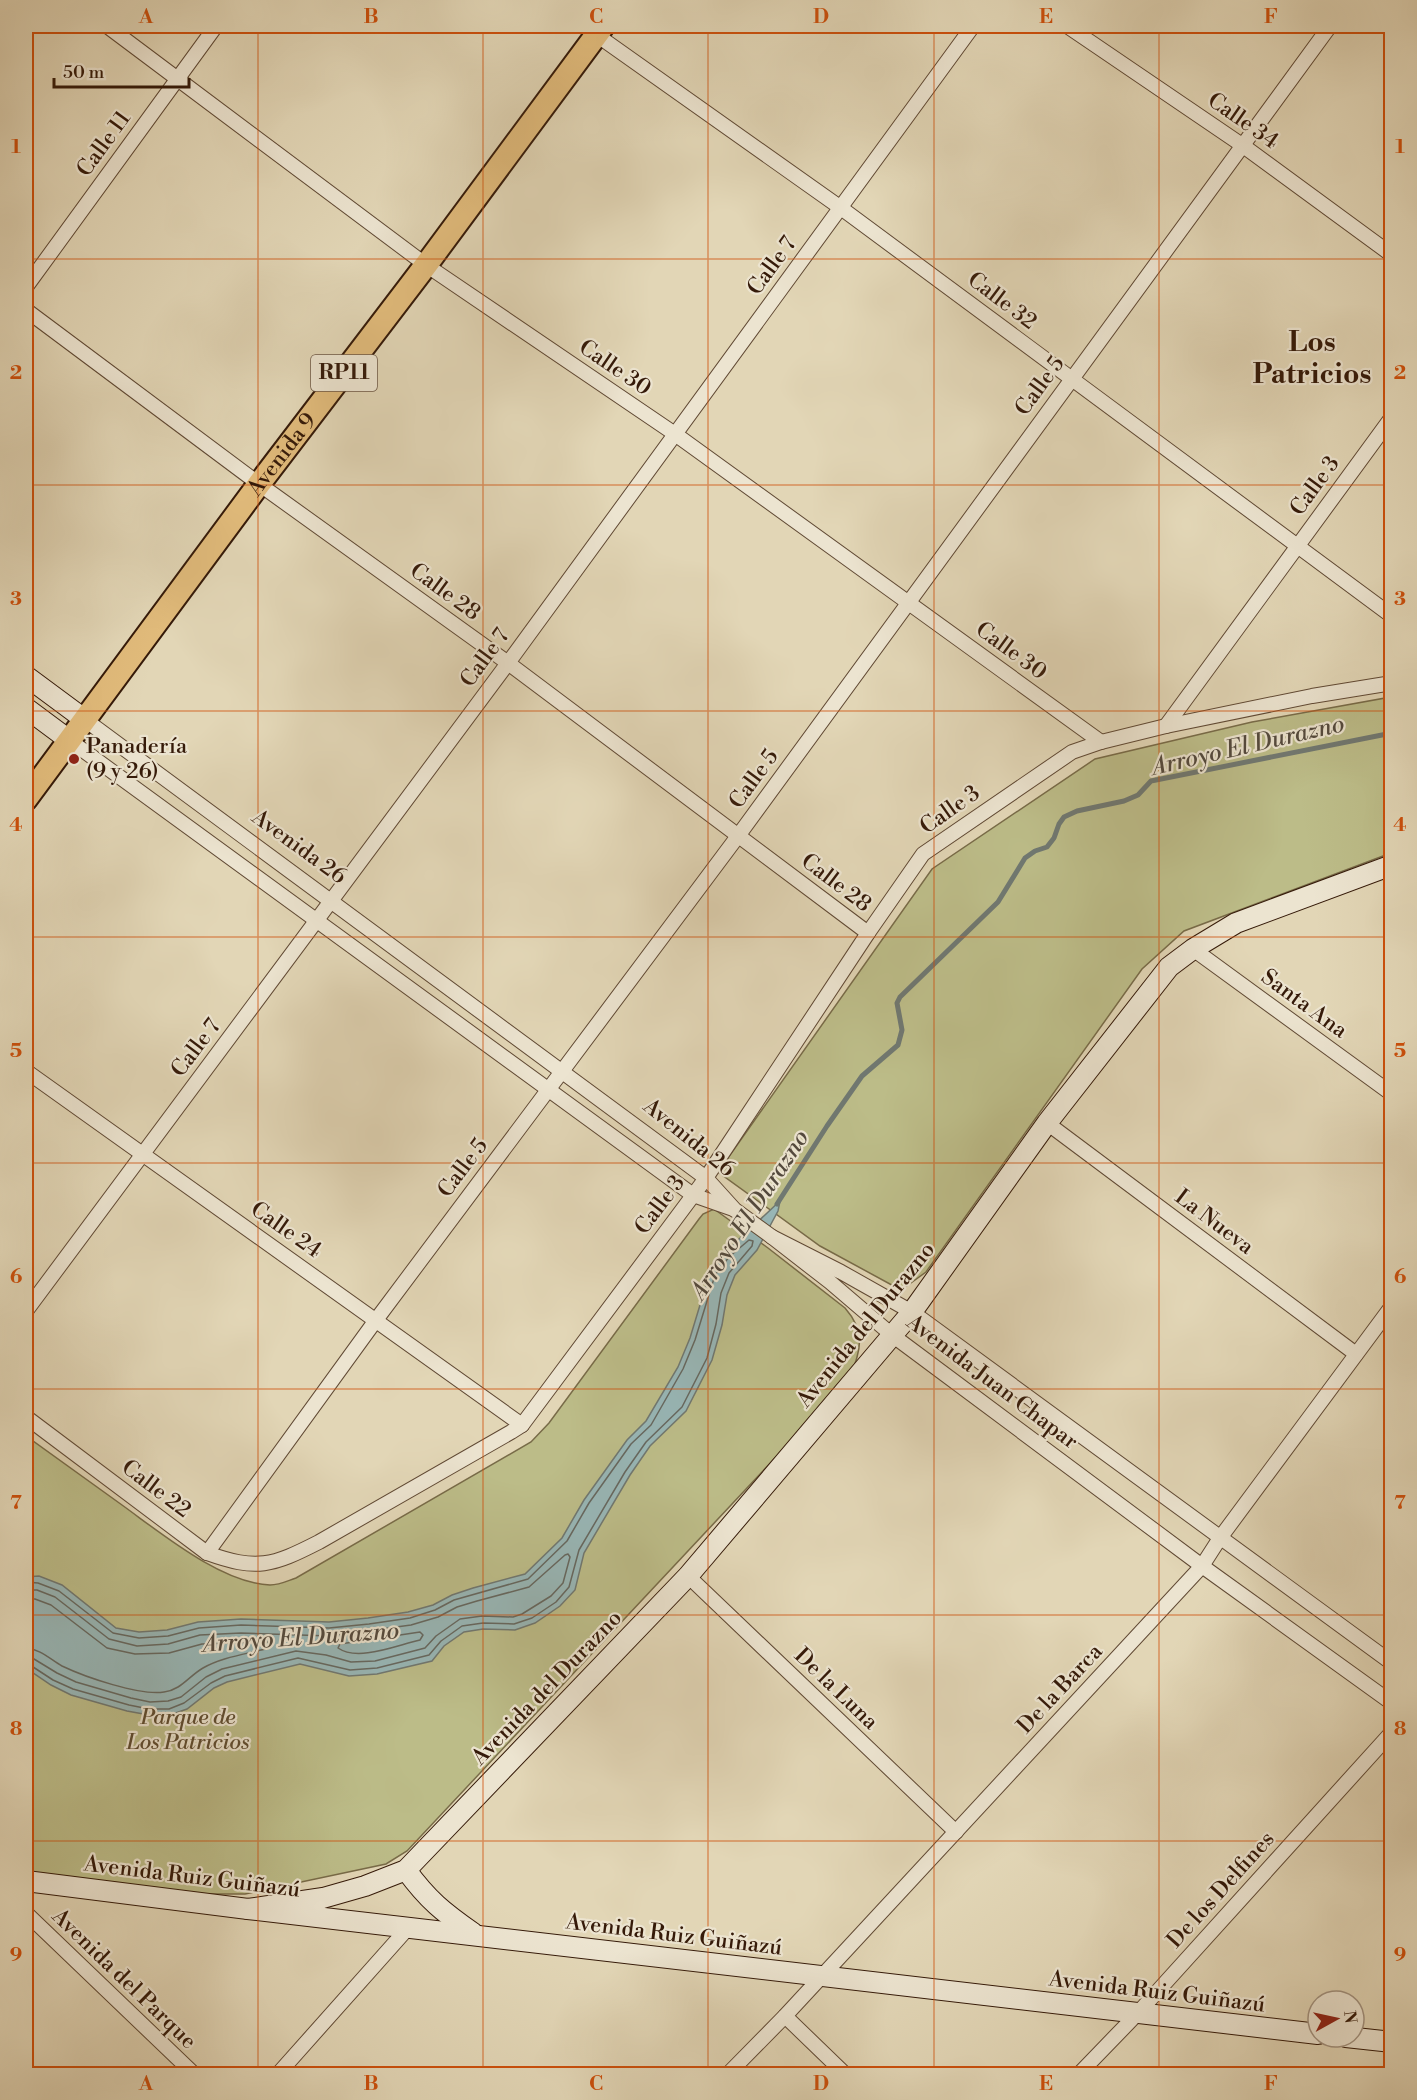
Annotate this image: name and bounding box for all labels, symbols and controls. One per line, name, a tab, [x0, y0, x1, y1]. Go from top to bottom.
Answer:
text: A	[138, 5, 154, 30]
text: B	[363, 5, 379, 30]
text: C	[589, 5, 603, 30]
text: D	[813, 5, 829, 30]
text: E	[1039, 5, 1053, 30]
text: F	[1264, 5, 1278, 30]
scale bar	[54, 51, 189, 89]
text: 50 m	[63, 61, 105, 84]
street label: Calle 34	[1202, 87, 1284, 155]
street label: Calle 11	[71, 105, 137, 182]
text: 1	[11, 135, 21, 160]
text: 1	[1395, 135, 1405, 160]
street label: Calle 7	[742, 231, 802, 301]
street label: Calle 32	[962, 266, 1042, 336]
district label: Los Patricios	[1253, 325, 1371, 392]
street label: Calle 30	[574, 334, 656, 402]
street label: Calle 5	[1009, 351, 1071, 421]
road number: RP11	[311, 355, 377, 391]
text: 2	[10, 361, 22, 386]
text: 2	[1394, 361, 1406, 386]
street label: Avenida 9	[241, 407, 322, 502]
street label: Calle 3	[1284, 451, 1346, 521]
street label: Calle 28	[404, 557, 486, 627]
text: 3	[10, 587, 22, 612]
text: 3	[1394, 587, 1406, 612]
street label: Calle 30	[970, 616, 1052, 686]
street label: Calle 7	[455, 623, 515, 693]
water label: Arroyo El Durazno	[1146, 709, 1347, 783]
place label: Panadería (9 y 26)	[86, 733, 188, 785]
street label: Calle 5	[723, 744, 785, 814]
marker: Panadería (9 y 26)	[67, 752, 81, 766]
street label: Calle 3	[915, 780, 985, 840]
street label: Avenida 26	[246, 803, 351, 890]
text: 4	[9, 813, 23, 838]
text: 4	[1393, 813, 1407, 838]
street label: Calle 28	[796, 848, 876, 918]
street label: Santa Ana	[1256, 964, 1353, 1045]
street label: Calle 7	[165, 1014, 227, 1082]
text: 5	[10, 1039, 22, 1064]
text: 5	[1394, 1039, 1406, 1064]
street label: Avenida 26	[637, 1092, 740, 1183]
water label: Arroyo El Durazno	[682, 1124, 816, 1308]
street label: Calle 5	[432, 1133, 494, 1203]
street label: Calle 3	[629, 1170, 691, 1240]
street label: La Nueva	[1169, 1184, 1260, 1261]
street label: Calle 24	[245, 1196, 327, 1264]
street label: Avenida del Durazno	[790, 1237, 941, 1414]
text: 6	[10, 1265, 23, 1290]
text: 6	[1394, 1265, 1407, 1290]
street label: Avenida Juan Chapar	[900, 1308, 1083, 1455]
street label: Calle 22	[116, 1454, 196, 1524]
text: 7	[10, 1491, 22, 1516]
text: 7	[1394, 1491, 1406, 1516]
street label: Avenida del Durazno	[465, 1605, 628, 1772]
water label: Arroyo El Durazno	[199, 1616, 400, 1660]
street label: De la Barca	[1012, 1638, 1109, 1740]
street label: De la Luna	[788, 1642, 884, 1736]
park label: Parque de Los Patricios	[126, 1704, 249, 1756]
text: 8	[10, 1717, 23, 1742]
text: 8	[1394, 1717, 1407, 1742]
street label: De los Delfines	[1162, 1826, 1280, 1954]
street label: Avenida Ruiz Guiñazú	[81, 1850, 302, 1904]
street label: Avenida del Parque	[45, 1902, 202, 2055]
street label: Avenida Ruiz Guiñazú	[563, 1908, 784, 1962]
text: 9	[10, 1943, 22, 1968]
text: 9	[1394, 1943, 1406, 1968]
street label: Avenida Ruiz Guiñazú	[1046, 1965, 1267, 2019]
north arrow	[1306, 1989, 1366, 2049]
text: N	[1339, 2009, 1361, 2025]
text: A	[138, 2072, 154, 2097]
text: B	[363, 2072, 379, 2097]
text: C	[589, 2072, 603, 2097]
text: D	[813, 2072, 829, 2097]
text: E	[1039, 2072, 1053, 2097]
text: F	[1264, 2072, 1278, 2097]

